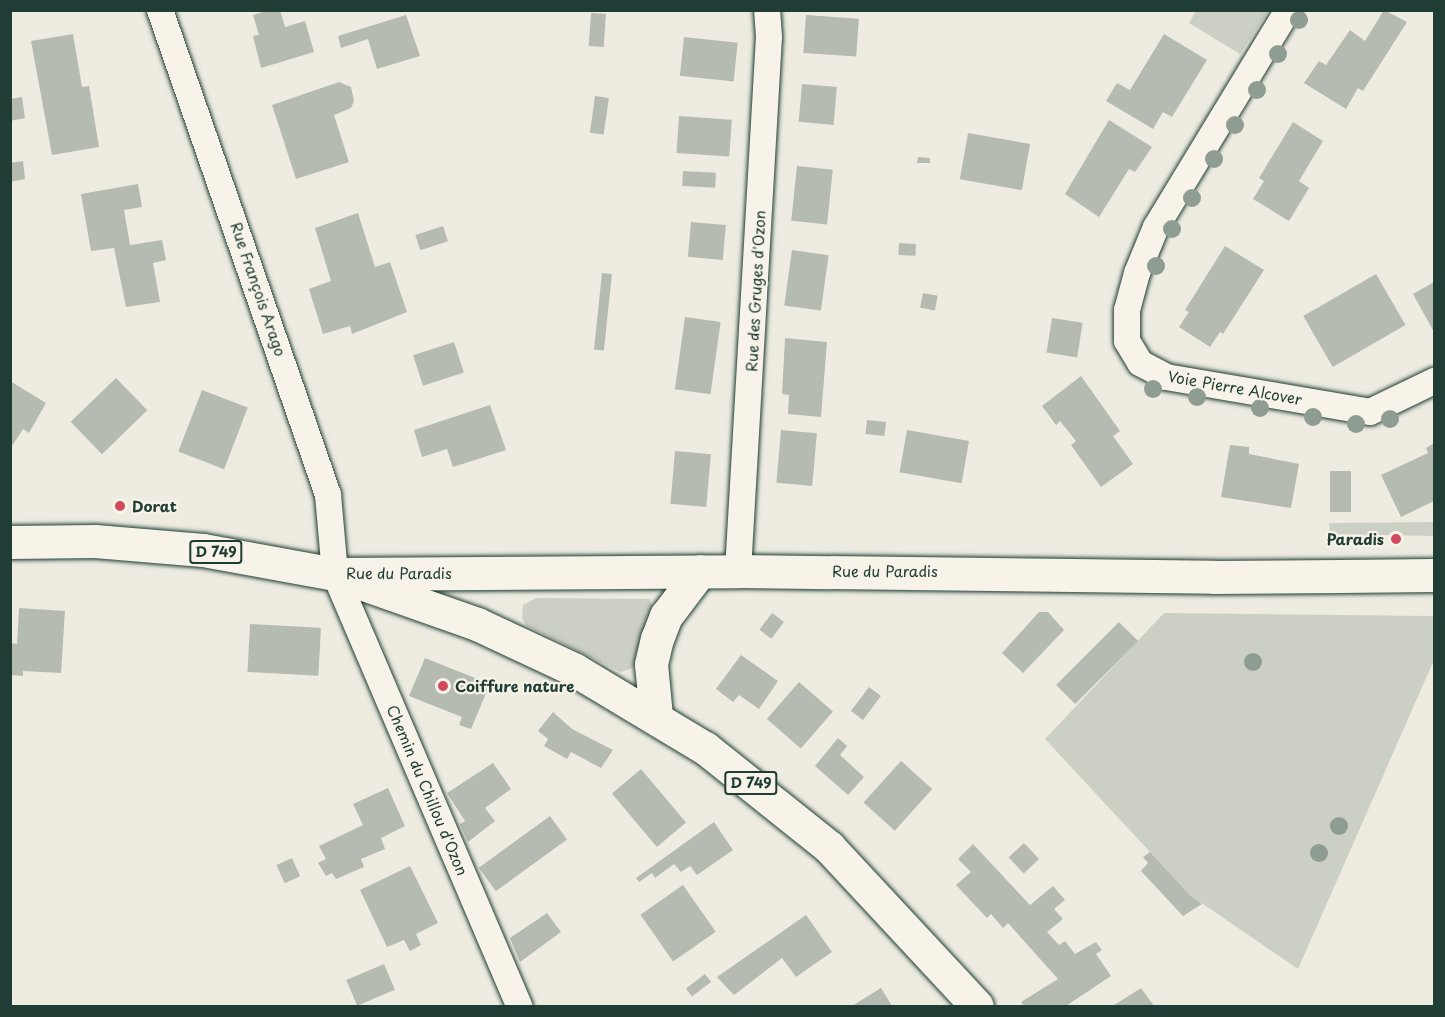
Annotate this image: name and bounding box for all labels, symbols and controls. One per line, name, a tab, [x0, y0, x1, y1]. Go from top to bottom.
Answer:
street label: Rue des Gruges d'Ozon	[742, 208, 768, 374]
street label: Rue François Arago	[227, 219, 291, 359]
street label: Voie Pierre Alcover	[1167, 366, 1303, 408]
place label: Dorat	[132, 497, 177, 515]
marker: Dorat	[113, 499, 127, 513]
place label: Paradis	[1326, 530, 1384, 548]
marker: Paradis	[1389, 532, 1403, 546]
road number: D 749	[189, 541, 243, 563]
street label: Rue du Paradis	[831, 562, 939, 580]
street label: Rue du Paradis	[345, 564, 453, 582]
place label: Coiffure nature	[455, 677, 575, 695]
marker: Coiffure nature	[436, 679, 450, 693]
street label: Chemin du Chillou d'Ozon	[384, 702, 472, 878]
road number: D 749	[724, 772, 778, 794]

